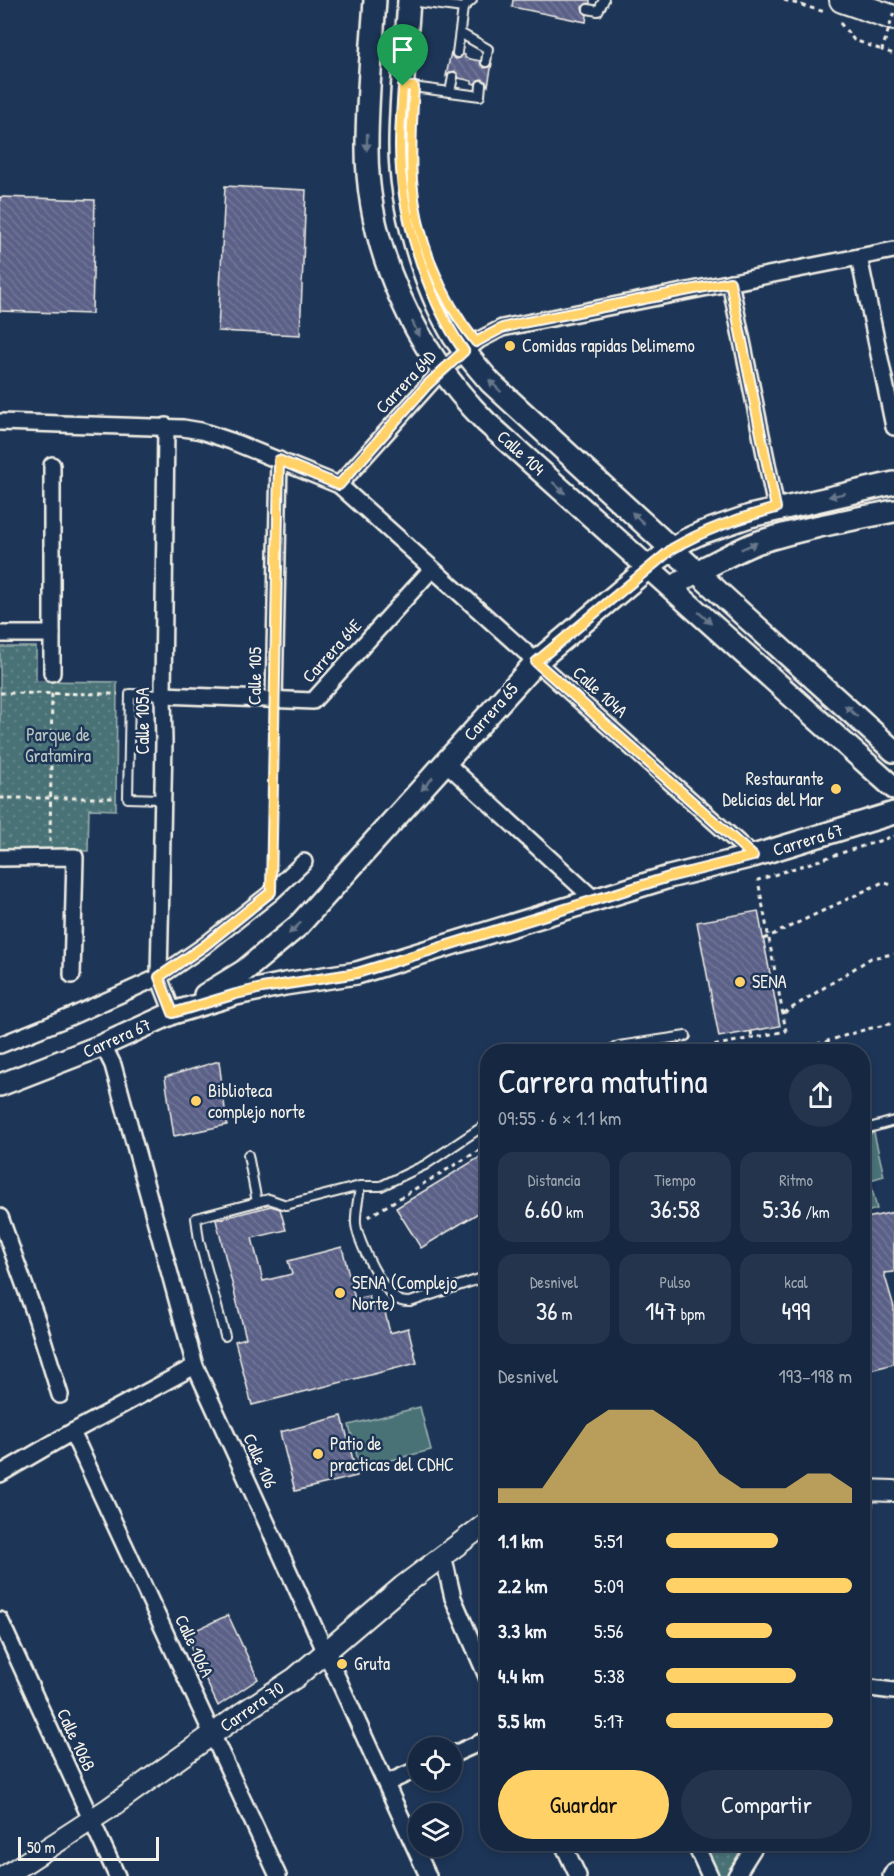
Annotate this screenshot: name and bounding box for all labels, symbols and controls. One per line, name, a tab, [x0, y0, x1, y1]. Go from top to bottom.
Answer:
pin	[377, 24, 428, 86]
icon: arrive	[386, 33, 419, 66]
one-way arrow	[363, 133, 372, 152]
one-way arrow	[411, 320, 421, 337]
place label: Comidas rapidas Delimemo	[522, 333, 695, 358]
marker: Comidas rapidas Delimemo	[503, 339, 517, 353]
street label: Carrera 64D	[370, 344, 442, 419]
one-way arrow	[488, 379, 502, 393]
street label: Calle 104	[492, 424, 551, 481]
one-way arrow	[552, 481, 567, 495]
one-way arrow	[828, 491, 846, 501]
one-way arrow	[631, 512, 646, 525]
one-way arrow	[740, 541, 758, 551]
one-way arrow	[697, 611, 712, 624]
street label: Carrera 64E	[296, 613, 367, 688]
street label: Calle 105	[241, 646, 268, 705]
street label: Calle 104A	[567, 660, 633, 723]
street label: Carrera 65	[458, 677, 524, 746]
street label: Calle 105A	[130, 687, 155, 754]
one-way arrow	[844, 705, 859, 718]
park label: Parque de Gratamira	[25, 722, 91, 768]
place label: Restaurante Delicias del Mar	[723, 766, 824, 812]
one-way arrow	[421, 776, 434, 791]
marker: Restaurante Delicias del Mar	[829, 782, 843, 796]
street label: Carrera 67	[770, 817, 846, 862]
one-way arrow	[288, 921, 303, 935]
place label: SENA	[752, 969, 787, 994]
marker: SENA	[733, 975, 747, 989]
street label: Carrera 67	[79, 1011, 155, 1064]
text: Carrera matutina	[498, 1059, 707, 1103]
button: share	[789, 1064, 852, 1127]
place label: Biblioteca complejo norte	[208, 1078, 305, 1124]
marker: Biblioteca complejo norte	[189, 1094, 203, 1108]
text: 09:55 · 6 × 1.1 km	[498, 1104, 621, 1131]
text: Distancia	[528, 1169, 580, 1191]
text: Tiempo	[654, 1169, 696, 1191]
text: Ritmo	[779, 1169, 813, 1191]
text: 6.60	[524, 1191, 562, 1226]
text: 36:58	[650, 1191, 700, 1226]
text: 5:36	[762, 1191, 802, 1226]
text: km	[562, 1201, 584, 1223]
text: /km	[802, 1201, 830, 1223]
place label: SENA (Complejo Norte)	[352, 1270, 457, 1316]
text: Desnivel	[530, 1271, 578, 1293]
text: Pulso	[660, 1271, 690, 1293]
text: kcal	[784, 1271, 808, 1293]
marker: SENA (Complejo Norte)	[333, 1286, 347, 1300]
text: 36	[536, 1293, 558, 1328]
text: 147	[645, 1293, 677, 1328]
text: 499	[782, 1293, 810, 1328]
text: m	[558, 1303, 572, 1325]
text: bpm	[677, 1303, 705, 1325]
text: Desnivel	[498, 1362, 558, 1389]
text: 193–198 m	[779, 1362, 852, 1389]
street label: Calle 106	[237, 1429, 284, 1492]
place label: Patio de practicas del CDHC	[330, 1431, 454, 1477]
marker: Patio de practicas del CDHC	[311, 1447, 325, 1461]
text: 1.1 km	[498, 1527, 543, 1554]
text: 5:51	[594, 1527, 623, 1554]
text: 2.2 km	[498, 1572, 548, 1599]
text: 5:09	[594, 1572, 623, 1599]
street label: Calle 106A	[169, 1610, 220, 1681]
text: 3.3 km	[498, 1617, 547, 1644]
text: 5:56	[594, 1617, 624, 1644]
place label: Gruta	[354, 1651, 390, 1676]
marker: Gruta	[335, 1657, 349, 1671]
text: 4.4 km	[498, 1662, 544, 1689]
text: 5:38	[594, 1662, 625, 1689]
street label: Carrera 70	[215, 1675, 289, 1738]
street label: Calle 106B	[51, 1704, 102, 1775]
text: 5.5 km	[498, 1707, 546, 1734]
text: 5:17	[594, 1707, 624, 1734]
map controls	[408, 1737, 462, 1857]
button: locate	[408, 1737, 462, 1791]
button: Guardar	[498, 1770, 669, 1839]
button: Compartir	[681, 1770, 852, 1839]
button: layers	[408, 1803, 462, 1857]
scale bar	[18, 1834, 159, 1862]
text: 50 m	[27, 1836, 56, 1858]

